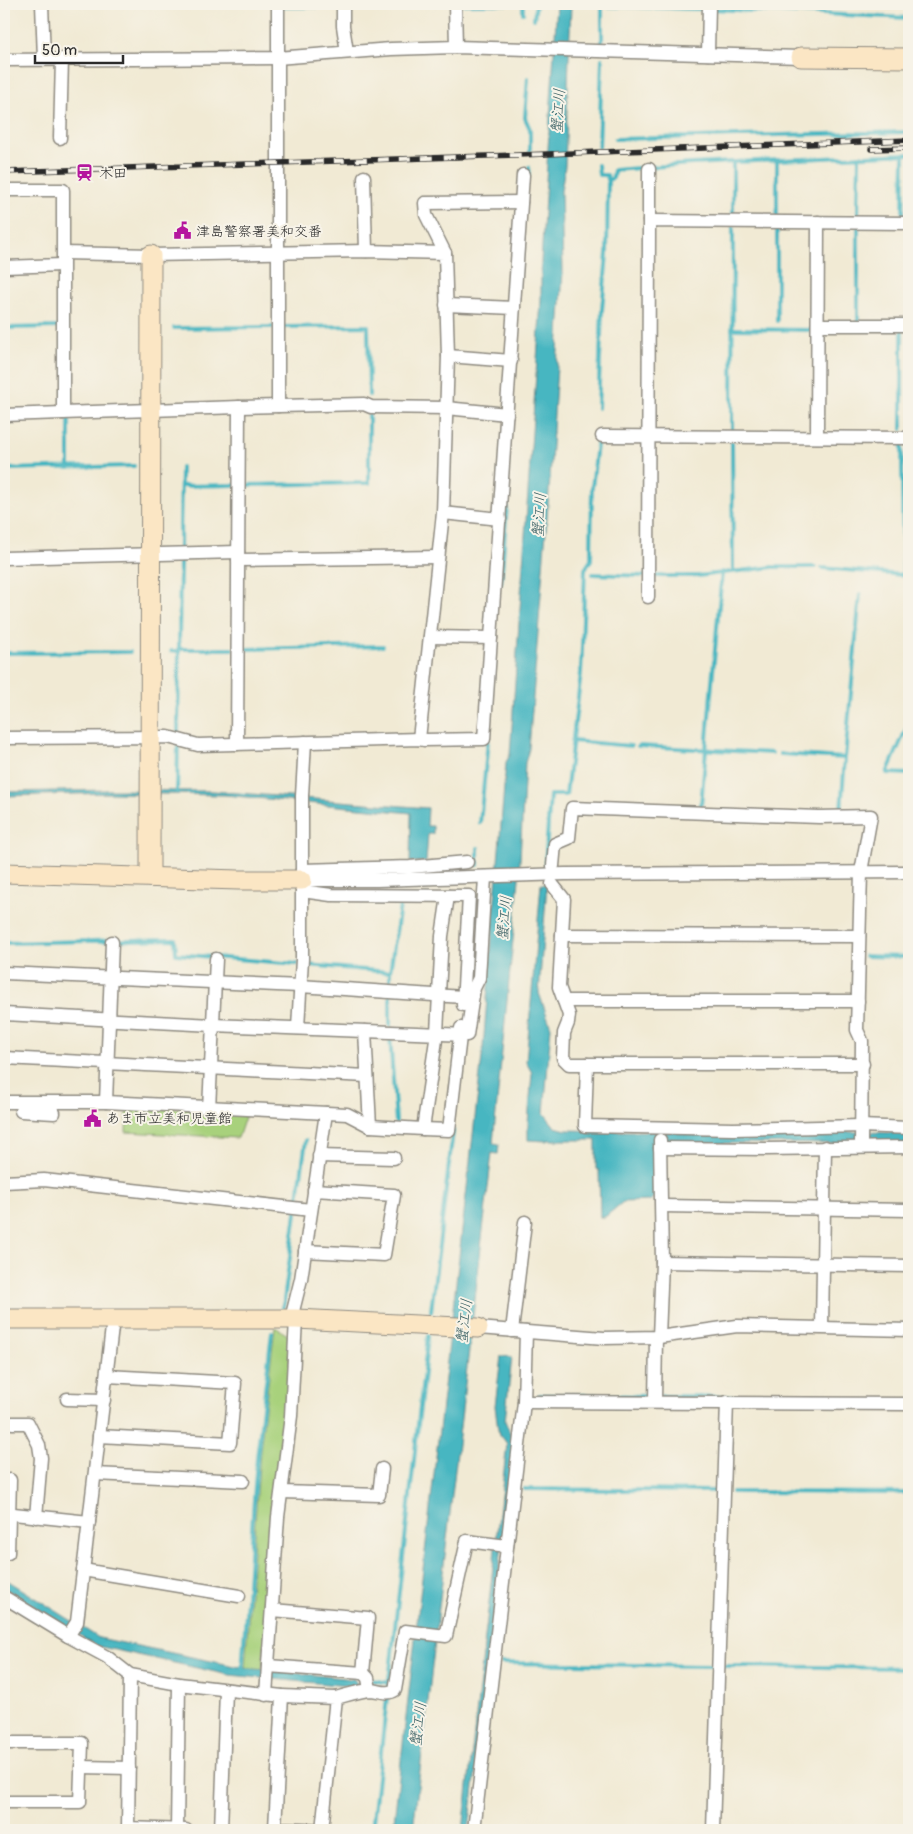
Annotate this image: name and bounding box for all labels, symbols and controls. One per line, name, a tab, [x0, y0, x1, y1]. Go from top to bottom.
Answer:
scale bar	[35, 32, 122, 64]
text: 50 m	[42, 41, 77, 60]
water label: 蟹江川	[547, 88, 570, 134]
station icon: 木田	[75, 163, 95, 183]
place label: 木田	[99, 165, 127, 182]
public building icon: 津島警察署美和交番	[172, 221, 192, 241]
place label: 津島警察署美和交番	[196, 223, 322, 240]
water label: 蟹江川	[528, 492, 551, 538]
water label: 蟹江川	[493, 895, 516, 941]
public building icon: あま市立美和児童館	[82, 1108, 102, 1128]
place label: あま市立美和児童館	[106, 1110, 232, 1127]
water label: 蟹江川	[452, 1298, 477, 1345]
water label: 蟹江川	[406, 1701, 431, 1748]

